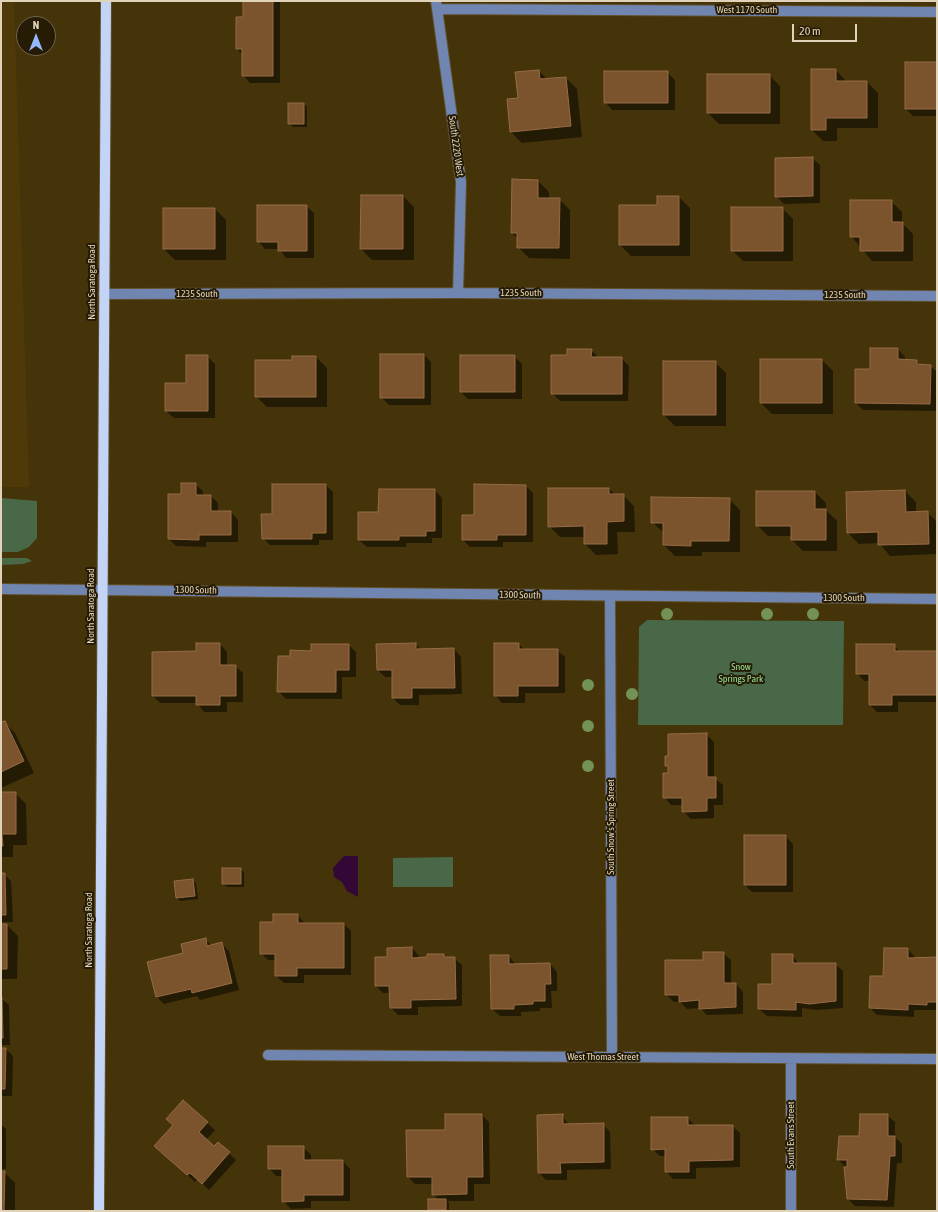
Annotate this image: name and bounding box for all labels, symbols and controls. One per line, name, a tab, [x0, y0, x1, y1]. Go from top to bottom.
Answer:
street label: West 1170 South	[717, 4, 777, 16]
north arrow	[16, 16, 56, 56]
scale bar	[794, 16, 859, 42]
text: N	[33, 19, 39, 31]
text: 20 m	[799, 24, 821, 38]
street label: South 2220 West	[446, 115, 466, 177]
street label: North Saratoga Road	[86, 244, 98, 320]
street label: 1235 South	[500, 287, 542, 299]
street label: 1235 South	[176, 288, 218, 300]
street label: 1235 South	[824, 289, 866, 301]
street label: North Saratoga Road	[85, 568, 97, 644]
street label: 1300 South	[175, 584, 217, 596]
street label: 1300 South	[499, 589, 541, 601]
street label: 1300 South	[823, 592, 865, 604]
park label: Snow Springs Park	[719, 661, 763, 684]
street label: South Snow's Spring Street	[605, 779, 617, 875]
street label: North Saratoga Road	[83, 892, 95, 968]
street label: West Thomas Street	[567, 1051, 639, 1063]
street label: South Evans Street	[785, 1101, 797, 1169]

